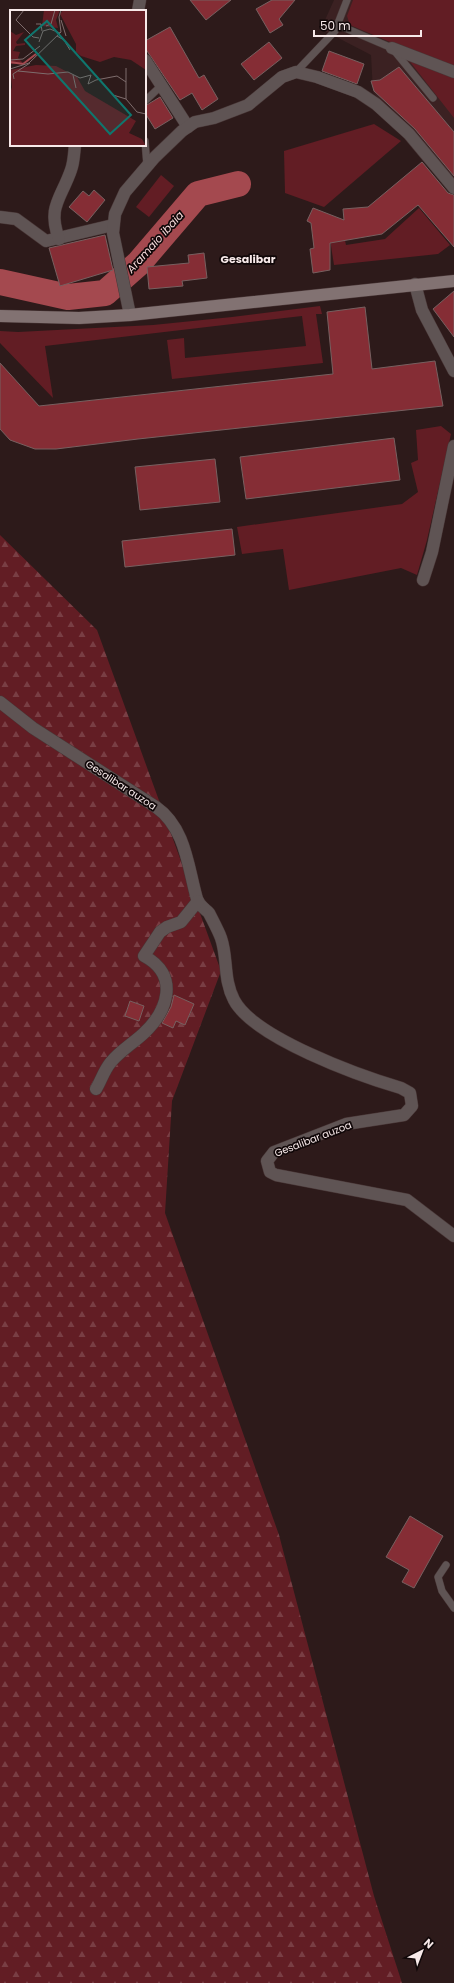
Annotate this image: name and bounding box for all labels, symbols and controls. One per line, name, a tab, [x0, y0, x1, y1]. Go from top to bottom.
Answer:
inset map	[10, 10, 146, 146]
scale bar	[314, 12, 421, 38]
text: 50 m	[320, 17, 351, 34]
water label: Aramaio ibaia	[122, 207, 188, 277]
district label: Gesalibar	[221, 251, 276, 267]
street label: Gesalibar auzoa	[83, 756, 159, 814]
street label: Gesalibar auzoa	[272, 1117, 354, 1161]
north arrow	[402, 1931, 442, 1971]
text: N	[420, 1935, 437, 1952]

